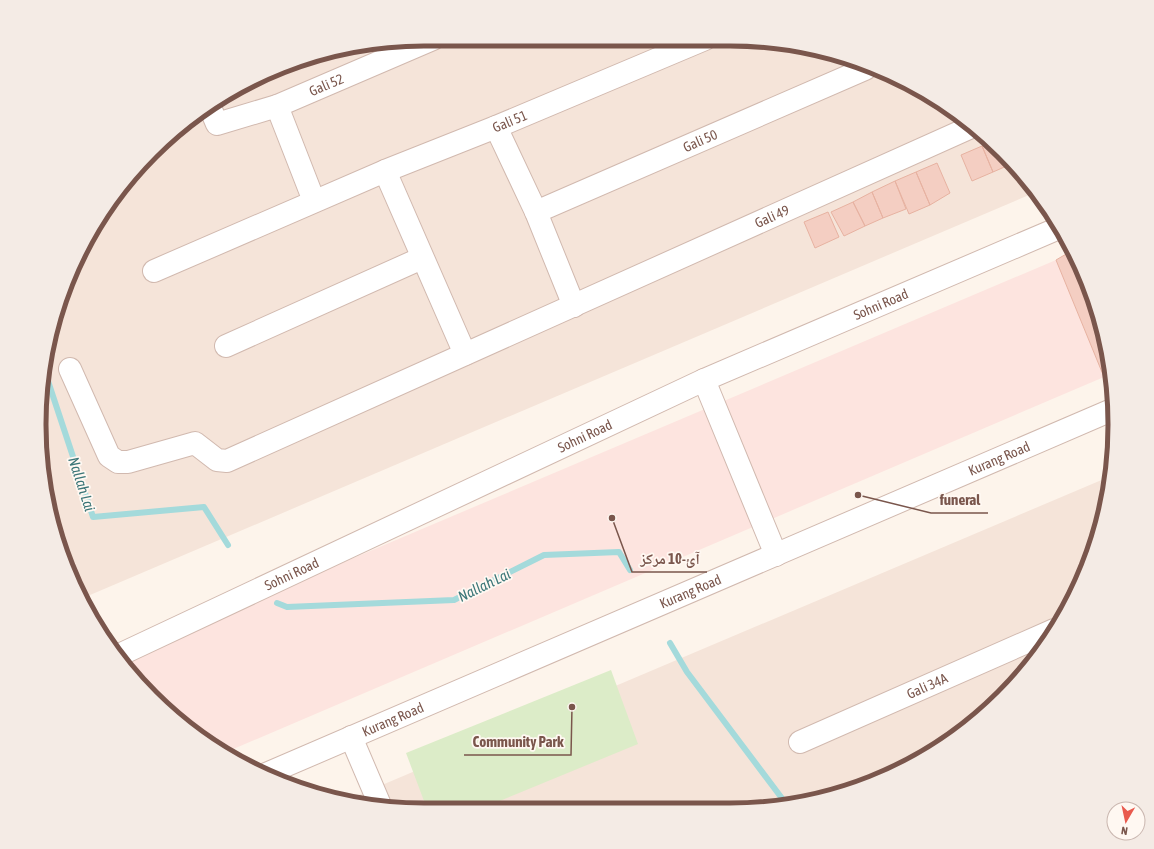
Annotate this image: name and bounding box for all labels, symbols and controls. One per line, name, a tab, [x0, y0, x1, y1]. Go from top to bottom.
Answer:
street label: Gali 52	[307, 70, 346, 99]
street label: Gali 51	[490, 107, 529, 136]
street label: Gali 50	[680, 126, 720, 155]
street label: Gali 49	[752, 202, 792, 231]
street label: Sohni Road	[851, 286, 911, 323]
street label: Sohni Road	[555, 416, 615, 456]
street label: Kurang Road	[966, 438, 1032, 479]
water label: Nallah Lai	[65, 455, 99, 514]
callout: funeral	[931, 486, 988, 513]
text: funeral	[939, 491, 981, 508]
callout: آئ-10 مركز	[632, 545, 707, 572]
text: آئ-10 مركز	[639, 550, 700, 568]
street label: Sohni Road	[262, 554, 321, 593]
water label: Nallah Lai	[455, 565, 513, 605]
street label: Kurang Road	[657, 571, 724, 612]
street label: Gali 34A	[904, 670, 950, 702]
street label: Kurang Road	[360, 699, 426, 740]
callout: Community Park	[464, 728, 571, 755]
text: Community Park	[473, 733, 564, 750]
north arrow	[1106, 801, 1146, 841]
text: N	[1120, 824, 1129, 837]

